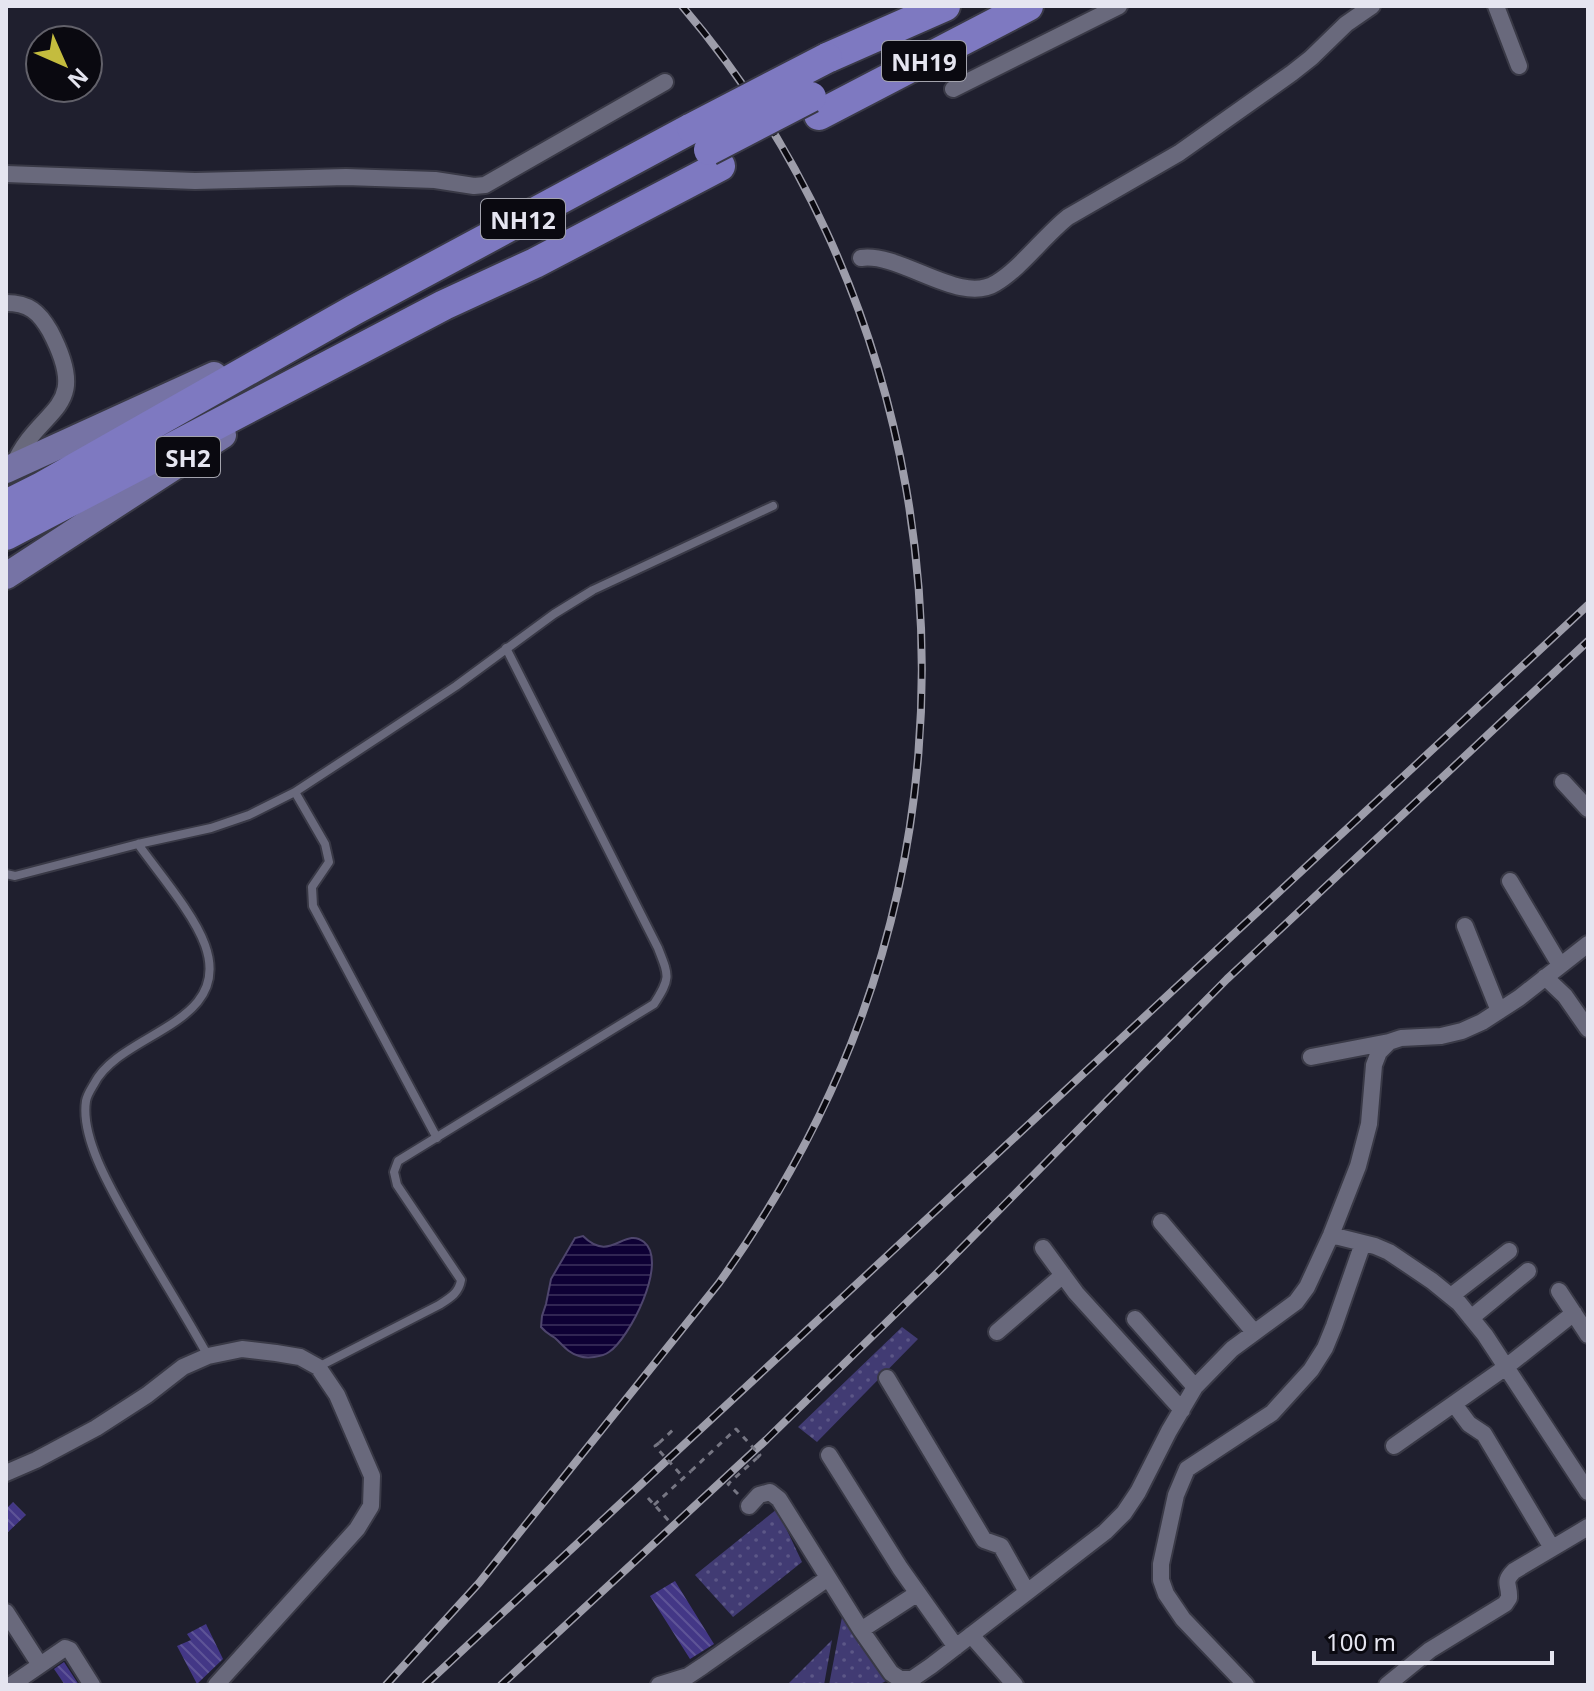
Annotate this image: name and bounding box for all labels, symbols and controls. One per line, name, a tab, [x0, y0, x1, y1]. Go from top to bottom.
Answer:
north arrow	[24, 24, 104, 104]
road number: NH19	[882, 41, 966, 81]
text: N	[62, 62, 96, 96]
road number: NH12	[481, 199, 565, 239]
road number: SH2	[156, 437, 220, 477]
scale bar	[1314, 1615, 1552, 1665]
text: 100 m	[1326, 1625, 1396, 1658]

